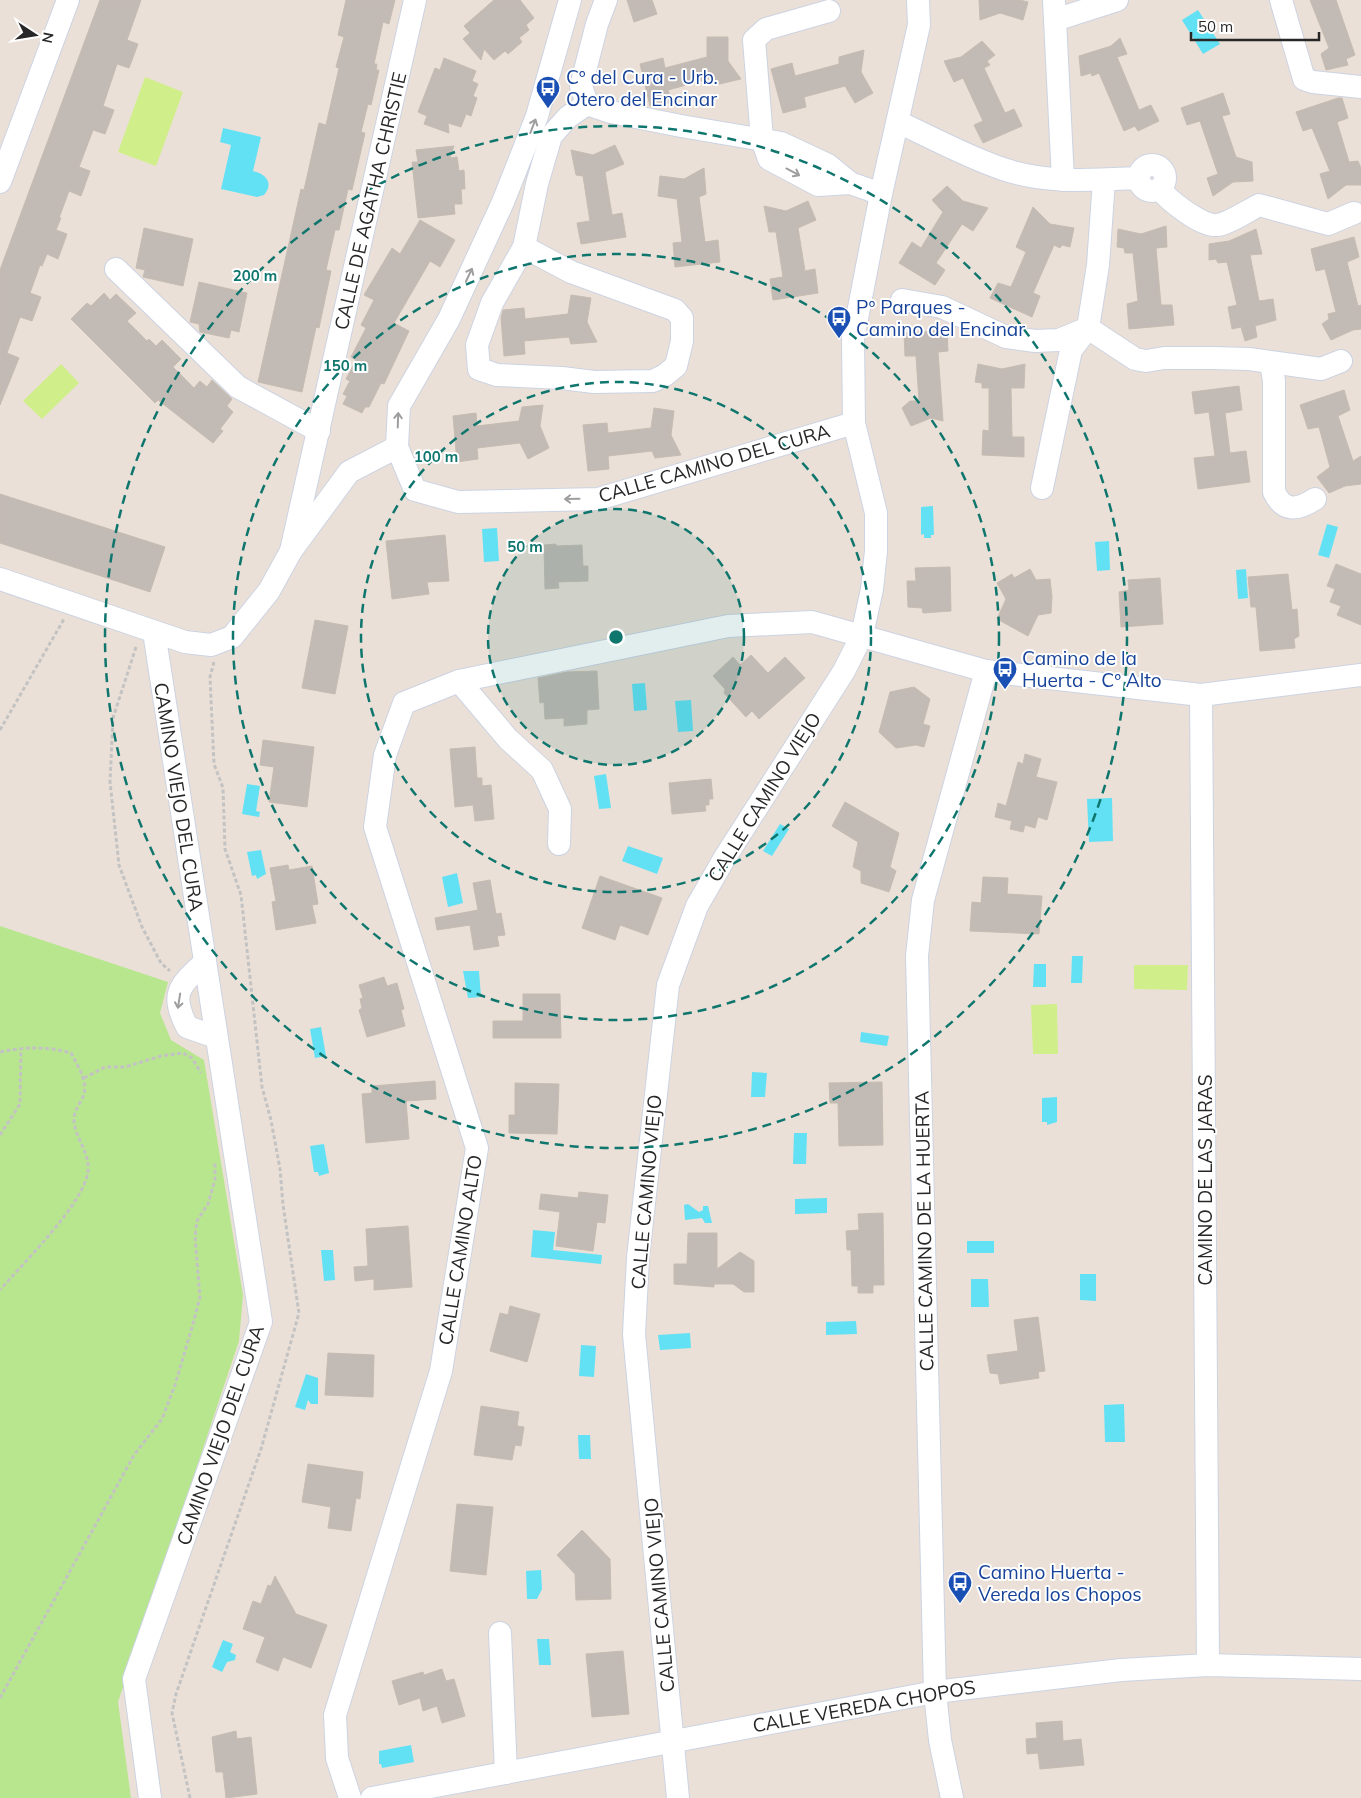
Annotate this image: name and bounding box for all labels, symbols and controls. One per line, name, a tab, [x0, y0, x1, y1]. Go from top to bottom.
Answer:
north arrow	[10, 10, 60, 60]
scale bar	[1191, 10, 1318, 42]
text: 50 m	[1198, 17, 1233, 36]
text: N	[38, 31, 58, 45]
place label: Cº del Cura - Urb. Otero del Encinar	[566, 65, 718, 111]
street label: CALLE DE AGATHA CHRISTIE	[329, 70, 411, 332]
bus stop icon: Cº del Cura - Urb. Otero del Encinar	[535, 75, 561, 109]
one-way arrow	[529, 118, 538, 134]
one-way arrow	[785, 168, 800, 177]
text: 200 m	[233, 266, 277, 285]
one-way arrow	[465, 268, 475, 283]
place label: Pº Parques - Camino del Encinar	[856, 295, 1025, 341]
bus stop icon: Pº Parques - Camino del Encinar	[826, 305, 852, 339]
text: 150 m	[323, 356, 367, 375]
one-way arrow	[394, 412, 403, 428]
street label: CALLE CAMINO DEL CURA	[596, 418, 832, 508]
text: 100 m	[414, 447, 458, 466]
one-way arrow	[564, 494, 580, 504]
text: 50 m	[507, 537, 543, 556]
centre of rings	[607, 628, 625, 646]
place label: Camino de la Huerta - Cº Alto	[1022, 646, 1162, 692]
bus stop icon: Camino de la Huerta - Cº Alto	[992, 656, 1018, 690]
street label: CAMINO VIEJO DEL CURA	[149, 681, 209, 913]
street label: CALLE CAMINO VIEJO	[702, 708, 826, 886]
one-way arrow	[174, 992, 184, 1008]
street label: CAMINO DE LAS JARAS	[1193, 1074, 1217, 1286]
street label: CALLE CAMINO DE LA HUERTA	[910, 1090, 938, 1372]
street label: CALLE CAMINO VIEJO	[626, 1094, 666, 1290]
street label: CALLE CAMINO ALTO	[433, 1153, 487, 1347]
street label: CAMINO VIEJO DEL CURA	[171, 1322, 269, 1548]
street label: CALLE CAMINO VIEJO	[639, 1497, 679, 1693]
place label: Camino Huerta - Vereda los Chopos	[978, 1560, 1142, 1606]
bus stop icon: Camino Huerta - Vereda los Chopos	[947, 1570, 973, 1604]
street label: CALLE VEREDA CHOPOS	[751, 1675, 977, 1737]

